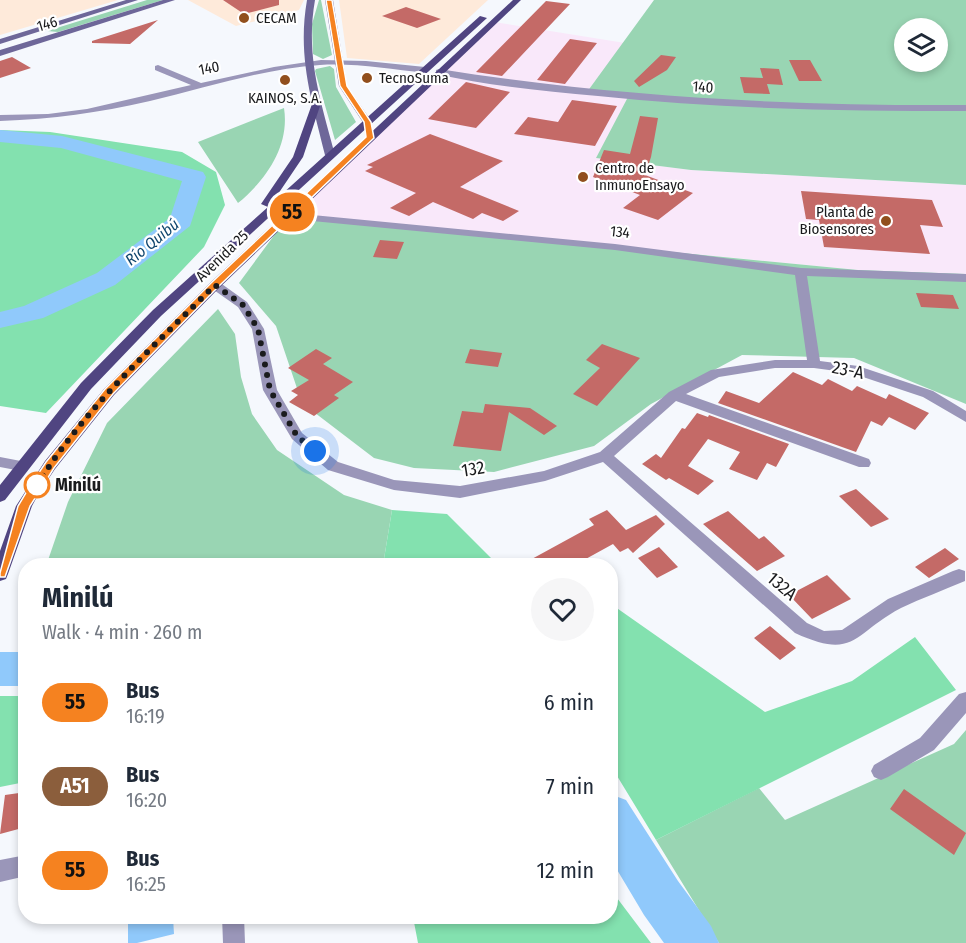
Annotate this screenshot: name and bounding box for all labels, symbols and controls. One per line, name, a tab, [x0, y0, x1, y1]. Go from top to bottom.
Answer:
place label: CECAM	[256, 9, 297, 27]
marker: CECAM	[237, 11, 251, 25]
street label: 146	[35, 12, 59, 36]
map controls	[894, 18, 948, 72]
button: layers	[894, 18, 948, 72]
street label: 140	[197, 57, 221, 79]
place label: TecnoSuma	[379, 69, 449, 87]
marker: TecnoSuma	[360, 71, 374, 85]
marker: KAINOS, S.A.	[278, 73, 292, 87]
street label: 140	[692, 77, 714, 97]
place label: KAINOS, S.A.	[248, 89, 322, 107]
place label: Centro de InmunoEnsayo	[595, 159, 685, 194]
marker: Centro de InmunoEnsayo	[576, 170, 590, 184]
line badge: 55	[265, 192, 319, 232]
text: 55	[282, 199, 302, 225]
place label: Planta de Biosensores	[799, 203, 874, 238]
marker: Planta de Biosensores	[879, 214, 893, 228]
water label: Río Quibú	[121, 215, 183, 269]
street label: 134	[609, 222, 631, 242]
street label: Avenida 25	[192, 227, 252, 285]
street label: 23-A	[830, 356, 866, 384]
your location	[300, 436, 330, 466]
street label: 132	[460, 456, 486, 482]
marker: Minilú	[24, 472, 50, 498]
place label: Minilú	[55, 474, 101, 496]
street label: 132A	[763, 567, 802, 605]
button: heart	[531, 578, 594, 641]
text: Minilú	[42, 581, 114, 614]
text: Walk · 4 min · 260 m	[42, 620, 202, 644]
text: Bus	[126, 677, 159, 704]
text: 55	[65, 689, 85, 715]
text: 6 min	[544, 689, 594, 716]
text: 16:19	[126, 704, 165, 728]
text: Bus	[126, 761, 159, 788]
text: A51	[60, 773, 90, 799]
text: 7 min	[546, 773, 594, 800]
text: 16:20	[126, 788, 167, 812]
text: Bus	[126, 845, 159, 872]
text: 55	[65, 857, 85, 883]
text: 12 min	[536, 857, 594, 884]
text: 16:25	[126, 872, 166, 896]

